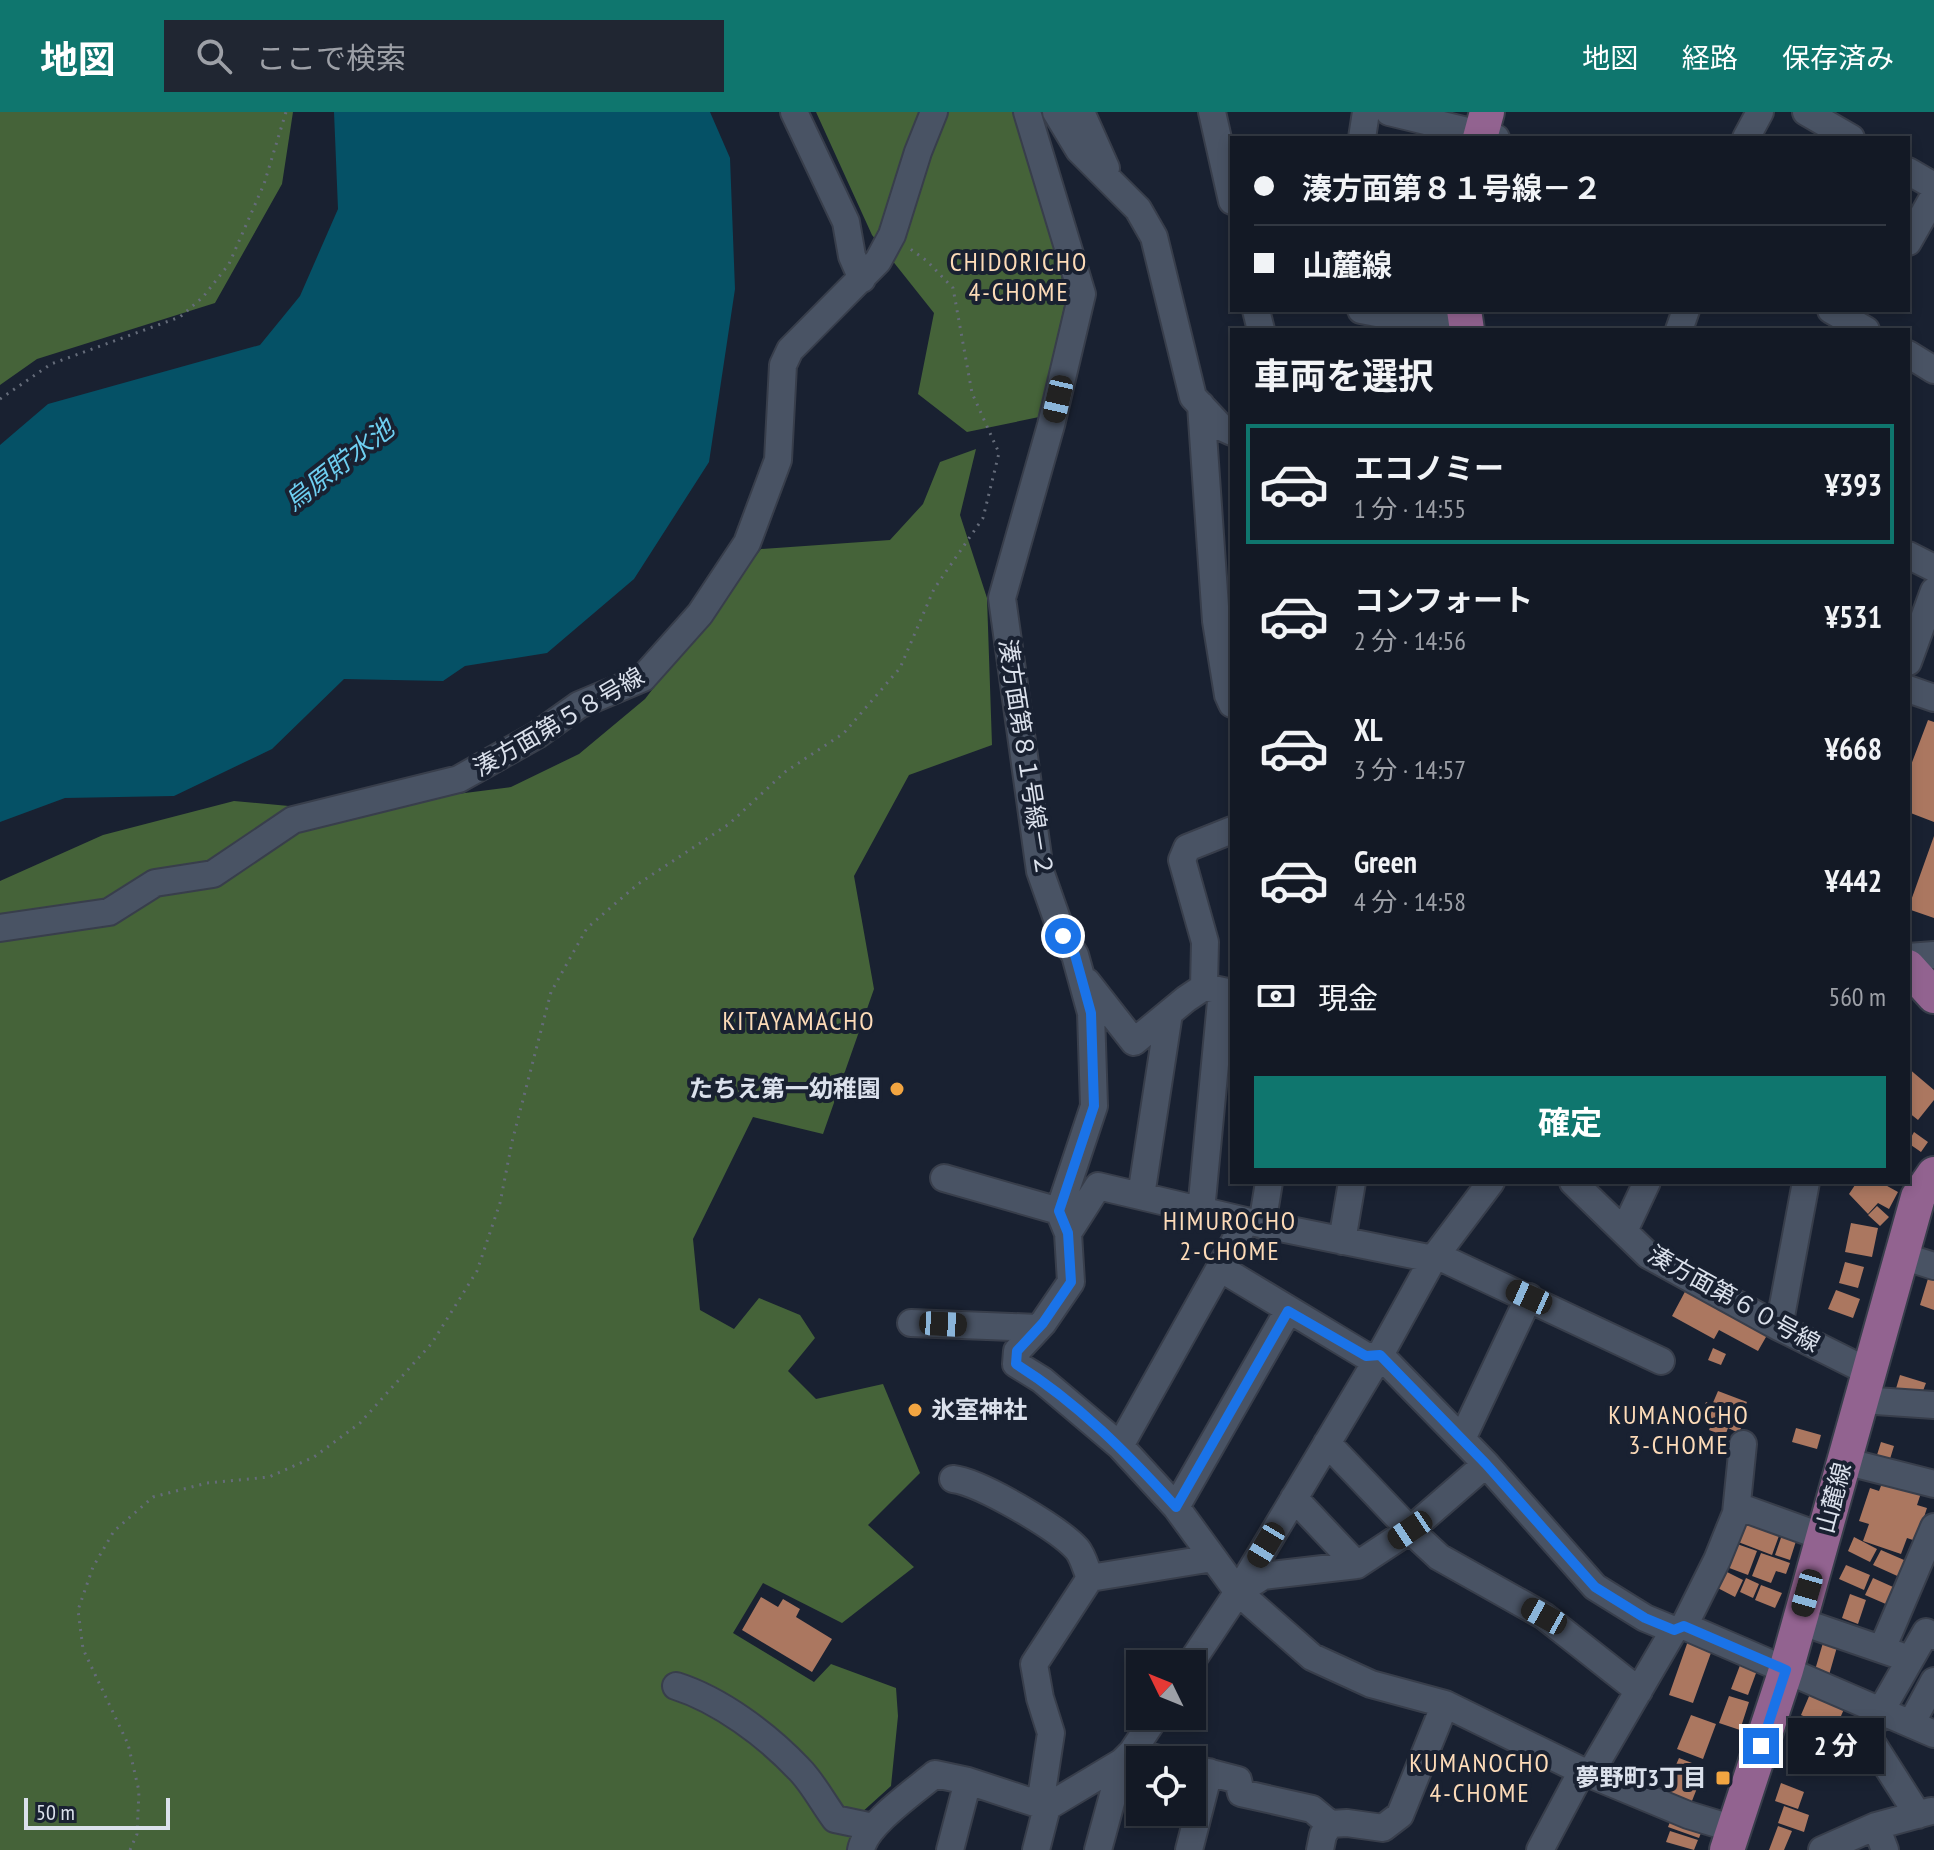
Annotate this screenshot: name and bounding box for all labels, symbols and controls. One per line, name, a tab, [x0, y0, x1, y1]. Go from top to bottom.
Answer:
search box	[164, 20, 724, 92]
text: 地図	[40, 34, 116, 83]
icon: search	[192, 34, 236, 78]
text: ここで検索	[256, 38, 406, 77]
text: 地図	[1582, 39, 1638, 76]
text: 経路	[1682, 39, 1738, 76]
text: 保存済み	[1782, 39, 1894, 76]
text: 湊方面第８１号線－２	[1302, 168, 1602, 207]
district label: CHIDORICHO 4-CHOME	[950, 245, 1088, 308]
text: 山麓線	[1302, 245, 1392, 284]
text: 車両を選択	[1254, 352, 1434, 399]
car	[1041, 373, 1075, 425]
water label: 烏原貯水池	[277, 410, 402, 518]
icon: car	[1258, 448, 1330, 520]
text: エコノミー	[1354, 448, 1504, 487]
text: ¥393	[1825, 465, 1882, 504]
text: 1 分 · 14:55	[1354, 492, 1466, 525]
icon: car	[1258, 580, 1330, 652]
text: コンフォート	[1354, 580, 1533, 619]
text: ¥531	[1825, 597, 1882, 636]
text: 2 分 · 14:56	[1354, 624, 1466, 657]
street label: 湊方面第８１号線－２	[992, 637, 1061, 879]
street label: 湊方面第５８号線	[468, 660, 650, 783]
text: XL	[1354, 710, 1383, 749]
icon: car	[1258, 712, 1330, 784]
text: ¥668	[1825, 729, 1882, 768]
text: 3 分 · 14:57	[1354, 753, 1466, 786]
text: Green	[1354, 842, 1417, 881]
icon: car	[1258, 844, 1330, 916]
text: ¥442	[1825, 861, 1882, 900]
text: 4 分 · 14:58	[1354, 885, 1466, 918]
route start	[1045, 918, 1081, 954]
icon: cash	[1254, 974, 1298, 1018]
text: 現金	[1318, 978, 1378, 1017]
text: 560 m	[1828, 980, 1886, 1013]
district label: KITAYAMACHO	[723, 1004, 875, 1037]
place label: たちえ第一幼稚園	[689, 1073, 881, 1104]
button: 確定	[1254, 1076, 1886, 1168]
marker: たちえ第一幼稚園	[888, 1080, 906, 1098]
district label: HIMUROCHO 2-CHOME	[1163, 1204, 1297, 1267]
street label: 湊方面第６０号線	[1643, 1238, 1826, 1359]
car	[1502, 1276, 1556, 1318]
car	[918, 1311, 968, 1337]
place label: 氷室神社	[931, 1394, 1027, 1425]
district label: KUMANOCHO 3-CHOME	[1608, 1398, 1750, 1461]
marker: 氷室神社	[906, 1401, 924, 1419]
street label: 山麓線	[1809, 1459, 1858, 1537]
car	[1383, 1507, 1437, 1553]
car	[1243, 1518, 1289, 1572]
car	[1789, 1567, 1825, 1619]
car	[1517, 1594, 1571, 1638]
north arrow	[1126, 1650, 1206, 1730]
map controls	[1126, 1650, 1206, 1826]
callout: 2 分	[1789, 1718, 1885, 1774]
route end	[1743, 1728, 1779, 1764]
text: 2 分	[1814, 1729, 1858, 1762]
button: locate	[1126, 1746, 1206, 1826]
district label: KUMANOCHO 4-CHOME	[1409, 1746, 1551, 1809]
place label: 夢野町3丁目	[1576, 1762, 1707, 1793]
marker: 夢野町3丁目	[1714, 1769, 1732, 1787]
scale bar	[24, 1794, 170, 1830]
text: 50 m	[36, 1798, 75, 1826]

